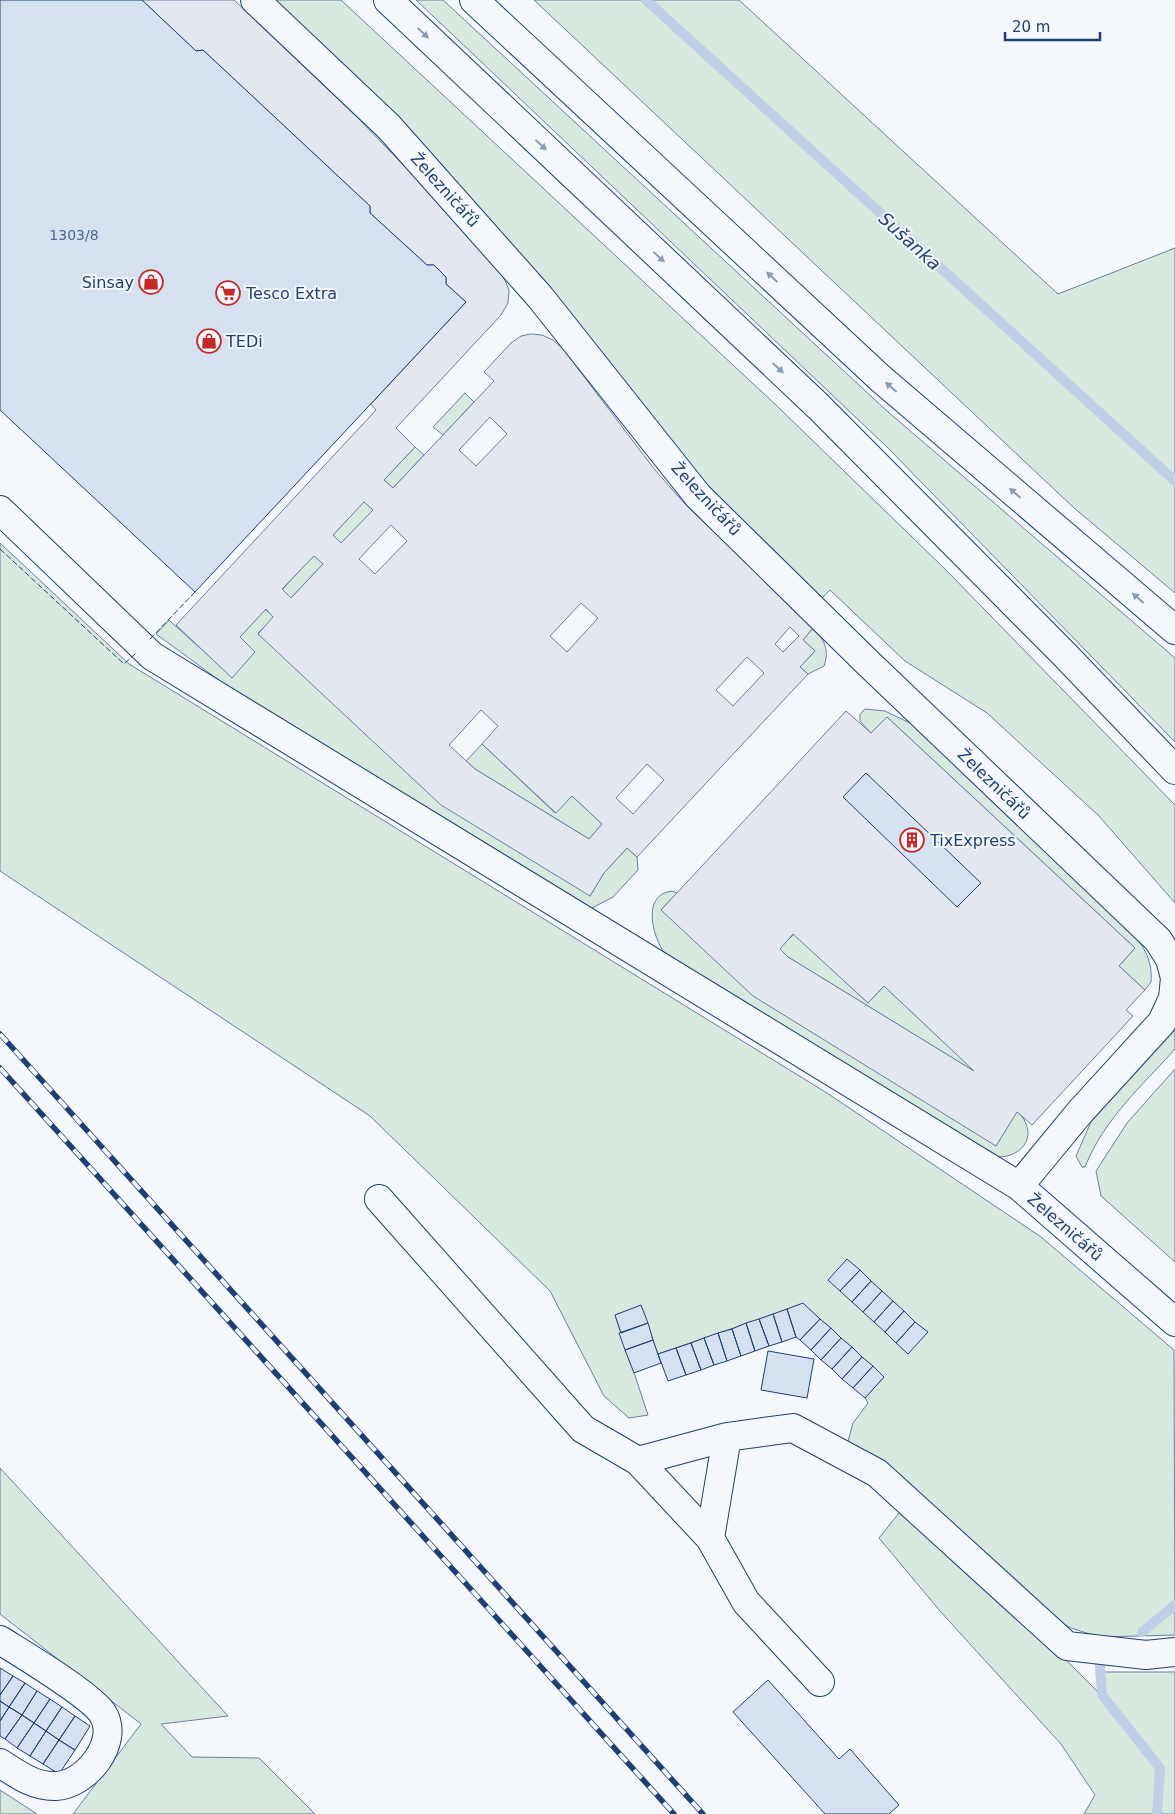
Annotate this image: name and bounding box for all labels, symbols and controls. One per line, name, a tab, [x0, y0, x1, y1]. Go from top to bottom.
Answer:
scale bar	[1005, 10, 1100, 42]
text: 20 m	[1012, 18, 1050, 36]
one-way arrow	[417, 27, 429, 39]
one-way arrow	[535, 139, 547, 151]
street label: Železničářů	[407, 149, 483, 231]
water label: Sušanka	[875, 208, 945, 274]
house number: 1303/8	[49, 227, 99, 243]
one-way arrow	[653, 251, 665, 263]
shop icon: Sinsay	[138, 269, 164, 295]
one-way arrow	[766, 271, 778, 283]
place label: Sinsay	[82, 273, 134, 292]
supermarket icon: Tesco Extra	[215, 280, 241, 306]
place label: Tesco Extra	[245, 284, 337, 303]
shop icon: TEDi	[196, 328, 222, 354]
place label: TEDi	[225, 332, 263, 351]
one-way arrow	[771, 362, 783, 374]
one-way arrow	[886, 381, 898, 393]
street label: Železničářů	[667, 458, 745, 540]
one-way arrow	[1008, 487, 1021, 498]
one-way arrow	[1132, 593, 1145, 604]
street label: Železničářů	[954, 745, 1034, 823]
building icon: TixExpress	[899, 827, 925, 853]
place label: TixExpress	[929, 831, 1016, 850]
street label: Železničářů	[1024, 1189, 1106, 1265]

